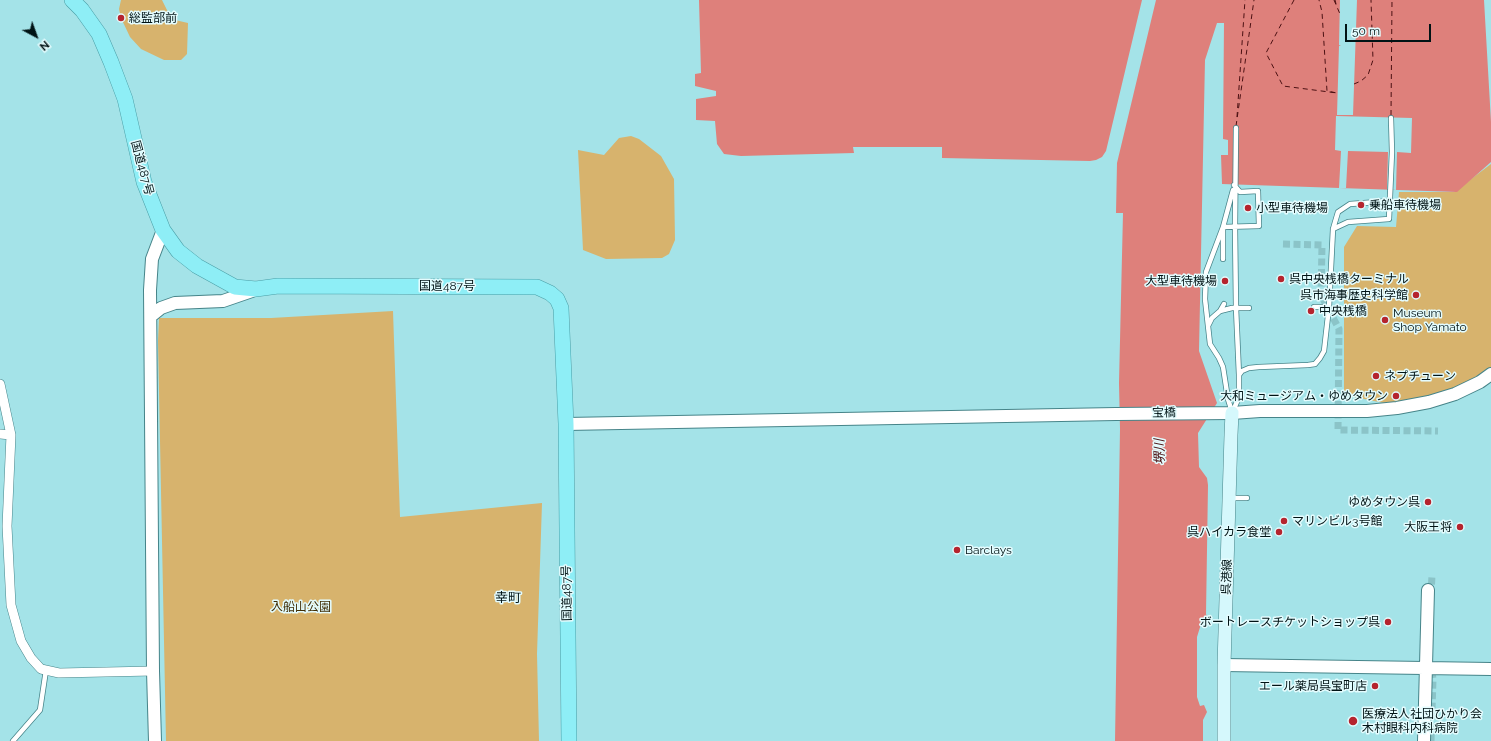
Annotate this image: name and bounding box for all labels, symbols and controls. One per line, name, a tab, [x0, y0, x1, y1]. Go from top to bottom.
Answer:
place label: 総監部前	[129, 11, 177, 25]
marker: 総監部前	[116, 13, 126, 23]
north arrow	[16, 16, 56, 56]
scale bar	[1347, 16, 1433, 42]
text: 50 m	[1352, 24, 1380, 38]
text: N	[37, 38, 52, 53]
street label: 国道487号	[128, 139, 156, 197]
place label: 乗船車待機場	[1369, 198, 1441, 212]
marker: 乗船車待機場	[1356, 200, 1366, 210]
place label: 小型車待機場	[1256, 201, 1328, 215]
marker: 小型車待機場	[1243, 203, 1253, 213]
place label: 呉中央桟橋ターミナル	[1289, 272, 1409, 286]
place label: 大型車待機場	[1145, 274, 1217, 288]
marker: 呉中央桟橋ターミナル	[1276, 274, 1286, 284]
marker: 大型車待機場	[1220, 276, 1230, 286]
street label: 国道487号	[419, 279, 475, 293]
place label: 呉市海事歴史科学館	[1300, 288, 1408, 302]
marker: 呉市海事歴史科学館	[1411, 290, 1421, 300]
place label: 中央桟橋	[1319, 304, 1367, 318]
marker: 中央桟橋	[1306, 306, 1316, 316]
place label: Museum Shop Yamato	[1393, 306, 1467, 334]
marker: Museum Shop Yamato	[1380, 315, 1390, 325]
place label: ネプチューン	[1384, 369, 1456, 383]
marker: ネプチューン	[1371, 371, 1381, 381]
place label: 大和ミュージアム・ゆめタウン	[1220, 389, 1388, 403]
marker: 大和ミュージアム・ゆめタウン	[1391, 391, 1401, 401]
street label: 宝橋	[1152, 406, 1176, 420]
water label: 堺川	[1152, 439, 1168, 465]
place label: ゆめタウン呉	[1348, 495, 1420, 509]
marker: ゆめタウン呉	[1423, 497, 1433, 507]
place label: マリンビル3号館	[1292, 514, 1382, 528]
marker: マリンビル3号館	[1279, 516, 1289, 526]
place label: 大阪王将	[1404, 520, 1452, 534]
marker: 大阪王将	[1455, 522, 1465, 532]
place label: 呉ハイカラ食堂	[1187, 525, 1271, 539]
marker: 呉ハイカラ食堂	[1274, 527, 1284, 537]
place label: Barclays	[965, 543, 1012, 557]
marker: Barclays	[952, 545, 962, 555]
street label: 呉港線	[1219, 559, 1235, 595]
street label: 国道487号	[559, 565, 575, 621]
district label: 幸町	[495, 590, 521, 606]
park label: 入船山公園	[271, 600, 331, 614]
place label: ボートレースチケットショップ呉	[1200, 615, 1380, 629]
marker: ボートレースチケットショップ呉	[1383, 617, 1393, 627]
place label: エール薬局呉宝町店	[1259, 679, 1367, 693]
marker: エール薬局呉宝町店	[1370, 681, 1380, 691]
place label: 医療法人社団ひかり会 木村眼科内科病院	[1362, 707, 1482, 735]
marker: 医療法人社団ひかり会 木村眼科内科病院	[1347, 715, 1359, 727]

